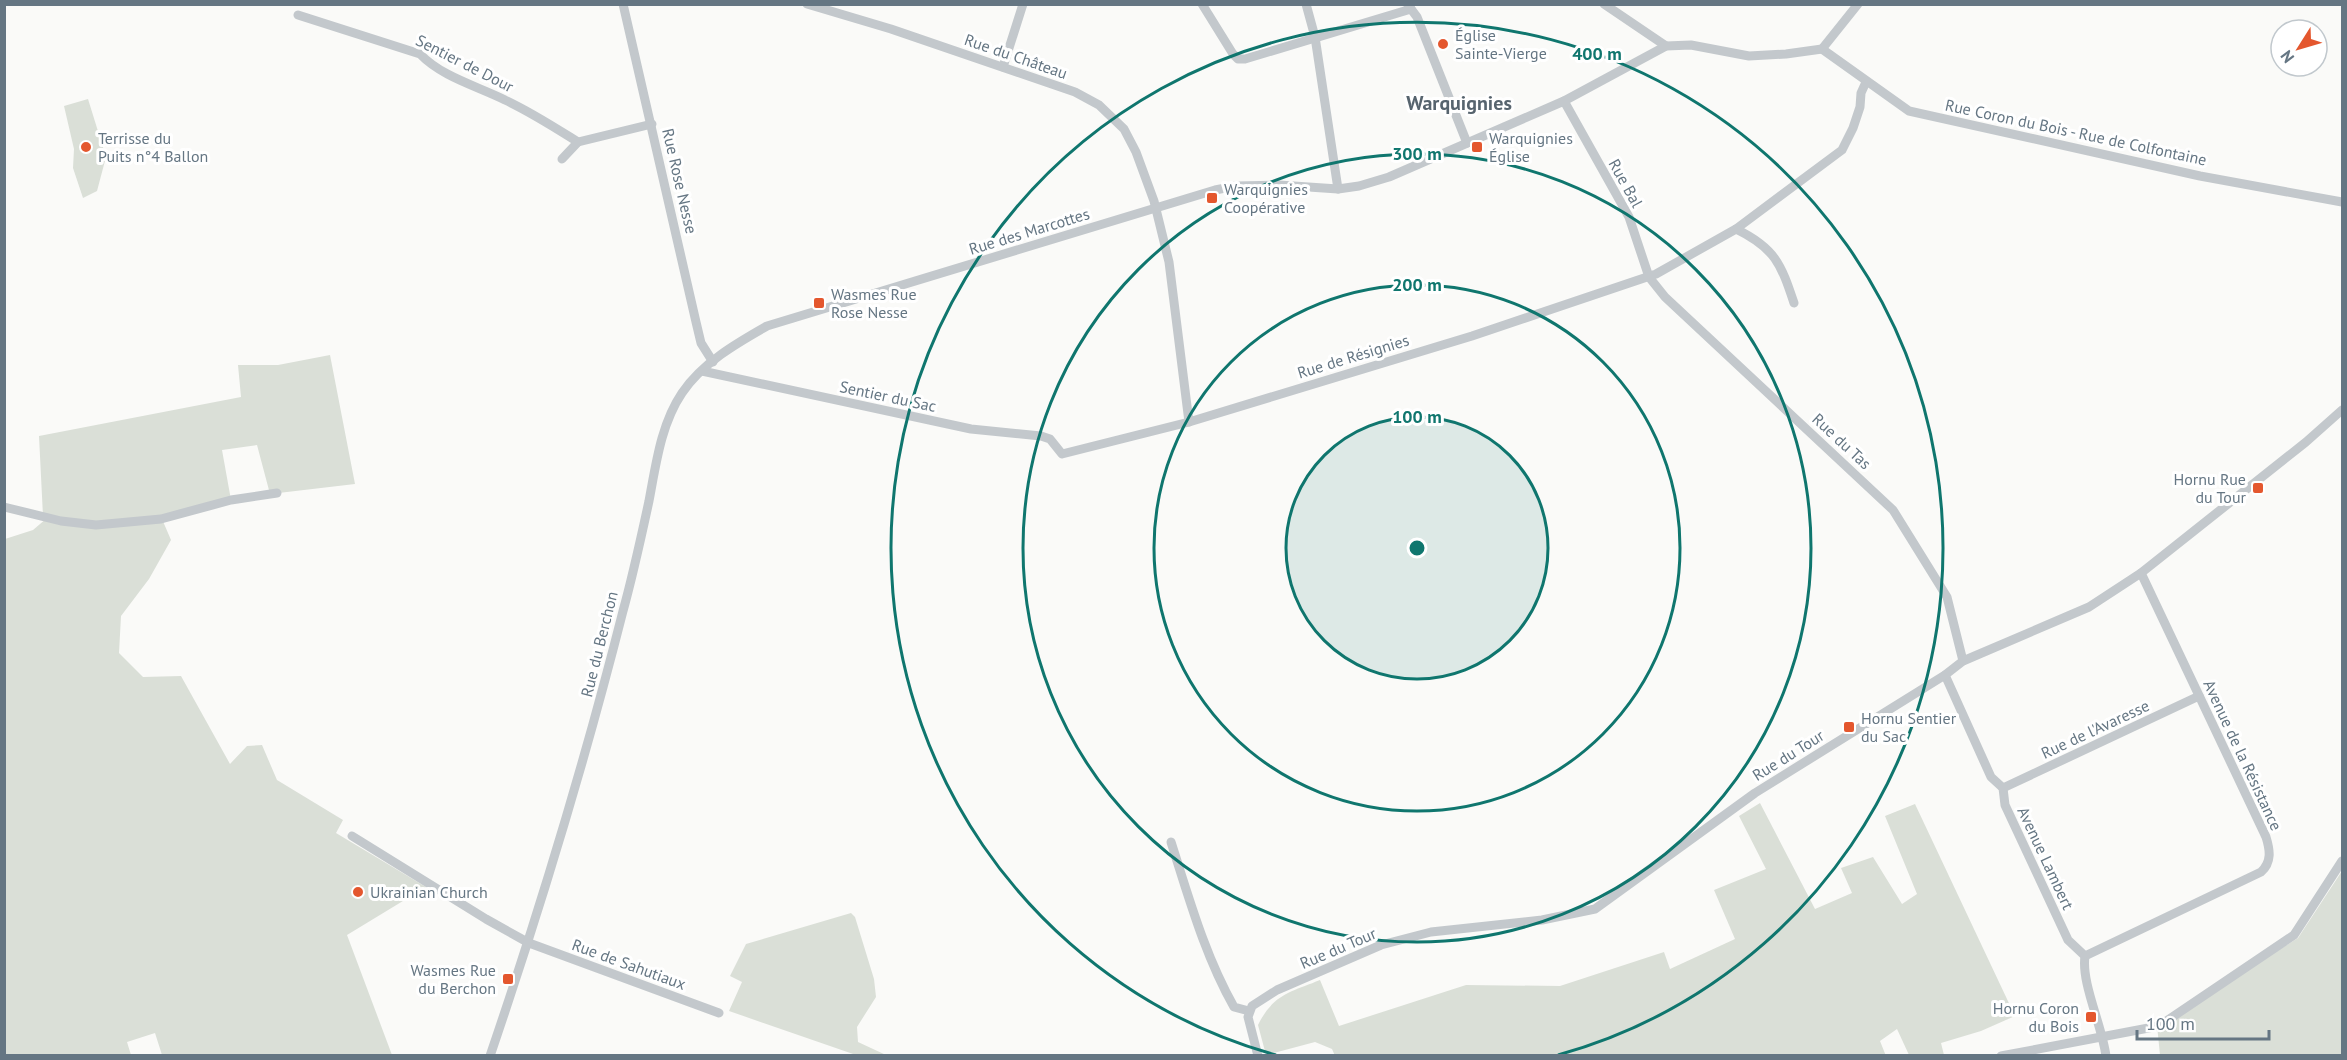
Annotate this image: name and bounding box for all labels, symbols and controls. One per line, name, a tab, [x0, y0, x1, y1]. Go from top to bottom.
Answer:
north arrow	[2269, 18, 2329, 78]
place label: Église Sainte-Vierge	[1455, 25, 1547, 63]
street label: Rue du Château	[962, 29, 1070, 83]
street label: Sentier de Dour	[413, 30, 518, 96]
marker: Église Sainte-Vierge	[1436, 37, 1450, 51]
text: 400 m	[1572, 42, 1622, 65]
text: N	[2276, 47, 2298, 67]
district label: Warquignies	[1406, 90, 1512, 116]
street label: Rue Coron du Bois - Rue de Colfontaine	[1943, 94, 2209, 170]
street label: Rue Rose Nesse	[658, 126, 702, 236]
place label: Terrisse du Puits n°4 Ballon	[98, 128, 208, 166]
place label: Warquignies Église	[1489, 128, 1573, 166]
marker: Terrisse du Puits n°4 Ballon	[79, 140, 93, 154]
marker: Warquignies Église	[1470, 140, 1484, 154]
text: 300 m	[1392, 142, 1442, 165]
street label: Rue Bal	[1605, 155, 1648, 211]
place label: Warquignies Coopérative	[1224, 179, 1308, 217]
marker: Warquignies Coopérative	[1205, 191, 1219, 205]
street label: Rue des Marcottes	[966, 203, 1092, 259]
text: 200 m	[1392, 273, 1442, 296]
place label: Wasmes Rue Rose Nesse	[831, 284, 917, 322]
marker: Wasmes Rue Rose Nesse	[812, 296, 826, 310]
street label: Rue de Résignies	[1295, 329, 1412, 382]
street label: Sentier du Sac	[838, 376, 938, 416]
text: 100 m	[1392, 405, 1442, 428]
street label: Rue du Tas	[1808, 409, 1876, 473]
place label: Hornu Rue du Tour	[2173, 469, 2247, 507]
marker: Hornu Rue du Tour	[2251, 481, 2265, 495]
centre of rings	[1407, 538, 1427, 558]
street label: Rue du Berchon	[576, 589, 622, 699]
street label: Avenue de la Résistance	[2199, 677, 2287, 833]
street label: Rue de l'Avaresse	[2038, 695, 2152, 763]
place label: Hornu Sentier du Sac	[1861, 708, 1957, 746]
marker: Hornu Sentier du Sac	[1842, 720, 1856, 734]
street label: Rue du Tour	[1748, 725, 1828, 785]
street label: Avenue Lambert	[2013, 803, 2079, 913]
place label: Ukrainian Church	[370, 882, 488, 902]
marker: Ukrainian Church	[351, 885, 365, 899]
street label: Rue du Tour	[1297, 923, 1380, 973]
street label: Rue de Sahutiaux	[569, 934, 689, 994]
place label: Wasmes Rue du Berchon	[410, 960, 496, 998]
marker: Wasmes Rue du Berchon	[501, 972, 515, 986]
place label: Hornu Coron du Bois	[1993, 998, 2079, 1036]
scale bar	[2137, 1003, 2269, 1041]
marker: Hornu Coron du Bois	[2084, 1010, 2098, 1024]
text: 100 m	[2146, 1012, 2195, 1035]

